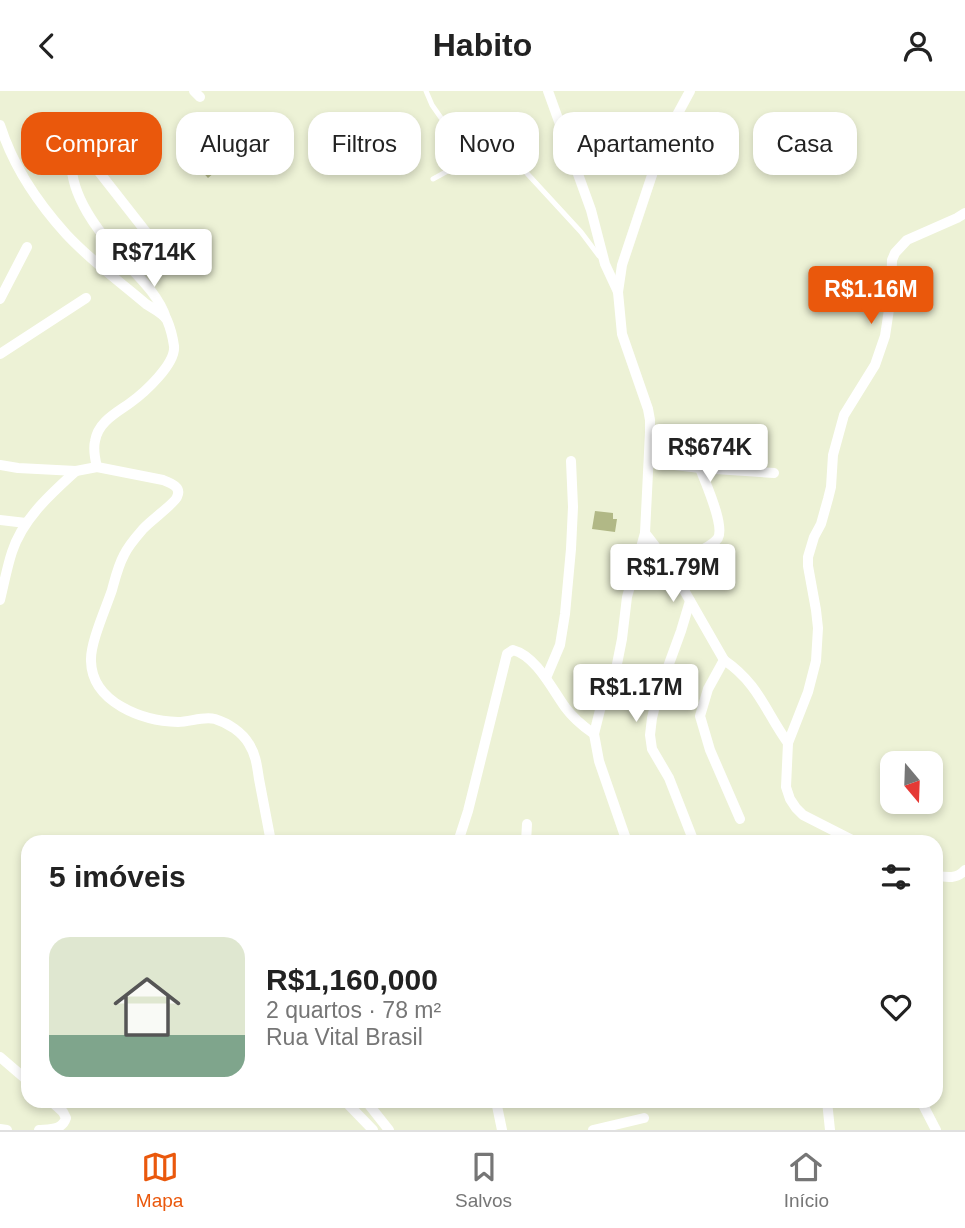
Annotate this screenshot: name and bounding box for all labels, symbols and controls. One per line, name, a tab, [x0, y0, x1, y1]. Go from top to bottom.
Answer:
icon: back	[28, 27, 66, 65]
text: Habito	[433, 27, 532, 63]
icon: person	[899, 27, 937, 65]
chip: Comprar	[21, 112, 162, 175]
chip: Alugar	[176, 112, 294, 175]
chip: Filtros	[308, 112, 421, 175]
chip: Novo	[435, 112, 539, 175]
chip: Apartamento	[553, 112, 739, 175]
chip: Casa	[753, 112, 857, 175]
pin: R$714K	[97, 229, 211, 289]
text: R$714K	[112, 239, 196, 265]
pin: R$1.16M	[806, 267, 936, 326]
text: R$1.16M	[824, 276, 918, 302]
pin: R$674K	[653, 425, 767, 484]
text: R$674K	[668, 434, 752, 460]
pin: R$1.79M	[608, 545, 738, 604]
text: R$1.79M	[626, 554, 720, 580]
pin: R$1.17M	[571, 665, 701, 724]
text: R$1.17M	[589, 674, 683, 700]
north arrow	[880, 751, 943, 814]
map controls	[880, 751, 943, 814]
icon: filters	[877, 858, 915, 896]
text: 5 imóveis	[49, 860, 186, 893]
text: R$1,160,000	[266, 963, 438, 996]
icon: home	[105, 965, 189, 1049]
icon: heart	[877, 988, 915, 1026]
text: 2 quartos · 78 m²	[266, 997, 441, 1023]
text: Rua Vital Brasil	[266, 1024, 423, 1050]
tab: Mapa	[136, 1148, 183, 1212]
tab: Salvos	[455, 1148, 512, 1212]
tab: Início	[784, 1148, 829, 1212]

